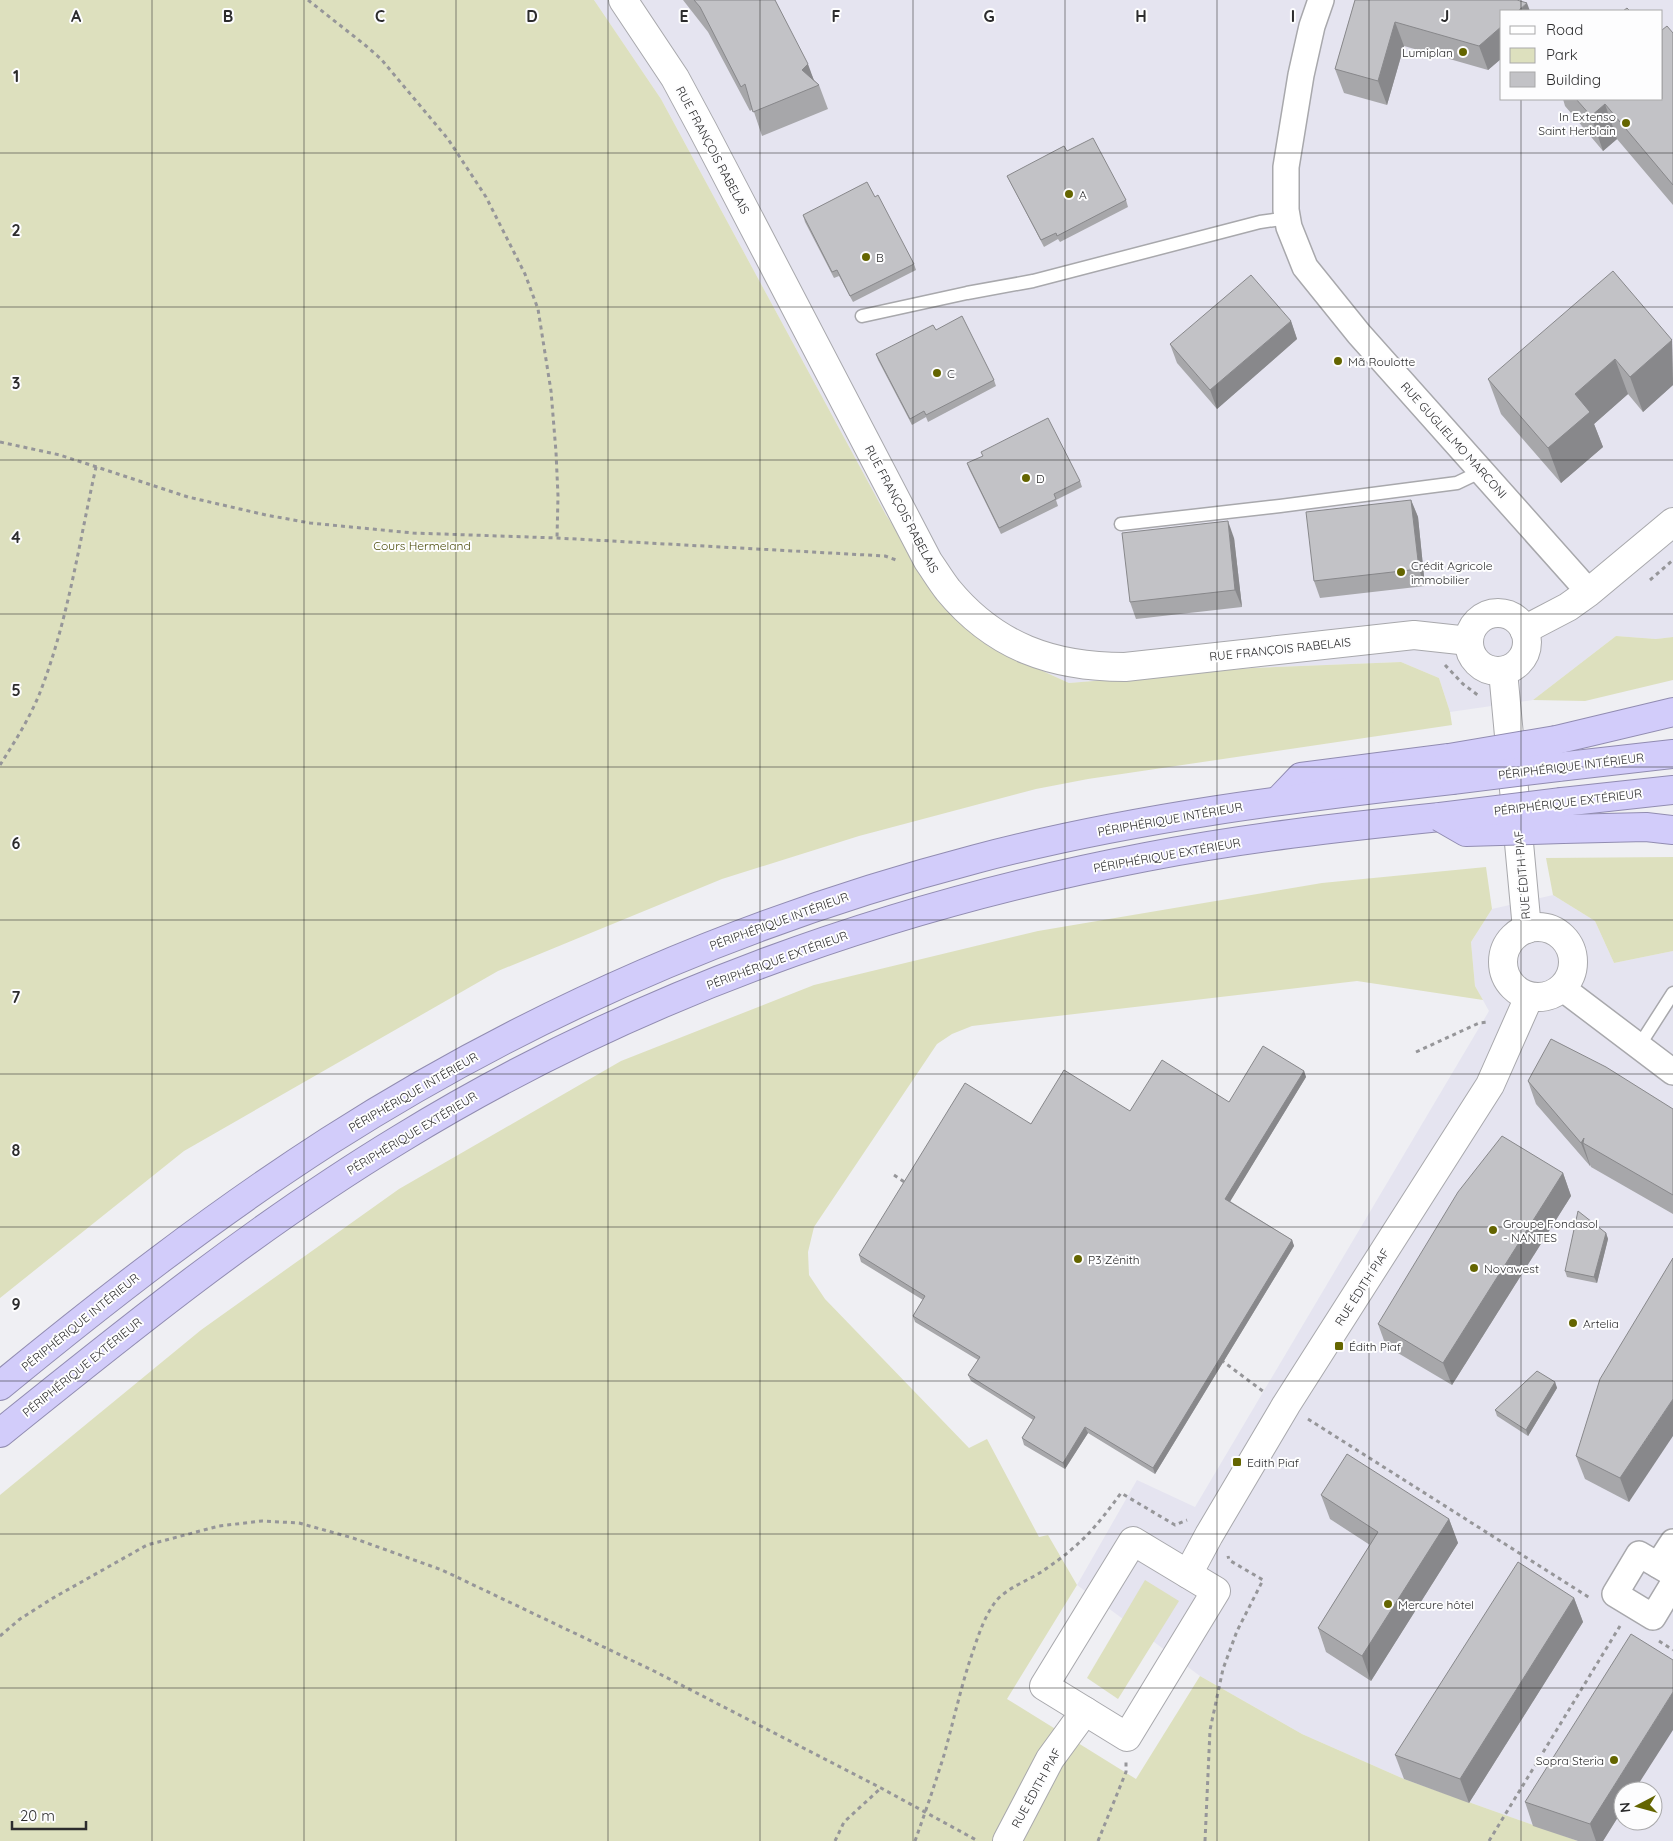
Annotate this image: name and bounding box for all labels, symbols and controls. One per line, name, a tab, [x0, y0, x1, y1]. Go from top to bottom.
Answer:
text: A	[71, 6, 82, 26]
text: B	[223, 6, 233, 26]
text: C	[375, 6, 385, 26]
text: D	[526, 6, 538, 26]
text: E	[679, 6, 689, 26]
text: F	[832, 6, 841, 26]
text: G	[983, 6, 995, 26]
text: H	[1135, 6, 1147, 26]
text: I	[1291, 6, 1295, 26]
text: J	[1441, 6, 1449, 26]
legend	[1500, 10, 1663, 100]
text: Road	[1546, 20, 1583, 39]
place label: Lumiplan	[1402, 45, 1453, 60]
text: Park	[1546, 45, 1578, 64]
marker: Lumiplan	[1457, 46, 1469, 58]
text: 1	[13, 66, 19, 86]
text: Building	[1546, 70, 1601, 89]
street label: RUE FRANÇOIS RABELAIS	[673, 84, 753, 217]
place label: In Extenso Saint Herblain	[1538, 109, 1616, 138]
marker: In Extenso Saint Herblain	[1620, 117, 1632, 129]
place label: A	[1079, 187, 1087, 202]
marker: A	[1063, 188, 1075, 200]
text: 2	[11, 220, 21, 240]
place label: B	[876, 250, 884, 265]
marker: B	[860, 251, 872, 263]
place label: Mã Roulotte	[1348, 354, 1415, 369]
marker: Mã Roulotte	[1332, 355, 1344, 367]
place label: C	[947, 366, 955, 381]
marker: C	[931, 367, 943, 379]
text: 3	[12, 373, 20, 393]
street label: RUE GUGLIELMO MARCONI	[1398, 379, 1510, 501]
street label: RUE FRANÇOIS RABELAIS	[862, 443, 942, 576]
place label: D	[1036, 471, 1045, 486]
marker: D	[1020, 472, 1032, 484]
text: 4	[11, 527, 21, 547]
park label: Cours Hermeland	[373, 538, 471, 553]
place label: Crédit Agricole immobilier	[1411, 558, 1493, 587]
marker: Crédit Agricole immobilier	[1395, 566, 1407, 578]
street label: RUE FRANÇOIS RABELAIS	[1208, 634, 1352, 664]
text: 5	[11, 680, 21, 700]
street label: PÉRIPHÉRIQUE INTÉRIEUR	[1497, 750, 1645, 782]
street label: PÉRIPHÉRIQUE EXTÉRIEUR	[1493, 785, 1643, 819]
street label: PÉRIPHÉRIQUE INTÉRIEUR	[1096, 799, 1244, 839]
street label: RUE ÉDITH PIAF	[1511, 830, 1533, 920]
text: 6	[12, 833, 21, 853]
street label: PÉRIPHÉRIQUE EXTÉRIEUR	[1092, 835, 1242, 875]
street label: PÉRIPHÉRIQUE INTÉRIEUR	[707, 889, 851, 953]
street label: PÉRIPHÉRIQUE EXTÉRIEUR	[704, 927, 850, 993]
text: 7	[12, 987, 21, 1007]
street label: PÉRIPHÉRIQUE INTÉRIEUR	[346, 1049, 480, 1135]
street label: PÉRIPHÉRIQUE EXTÉRIEUR	[344, 1088, 480, 1178]
text: 8	[12, 1140, 21, 1160]
place label: Groupe Fondasol - NANTES	[1503, 1216, 1598, 1245]
marker: Groupe Fondasol - NANTES	[1487, 1224, 1499, 1236]
street label: RUE ÉDITH PIAF	[1331, 1245, 1393, 1328]
place label: P3 Zénith	[1088, 1252, 1140, 1267]
marker: P3 Zénith	[1072, 1253, 1084, 1265]
place label: Novawest	[1484, 1261, 1539, 1276]
marker: Novawest	[1468, 1262, 1480, 1274]
street label: PÉRIPHÉRIQUE INTÉRIEUR	[18, 1270, 142, 1374]
text: 9	[11, 1294, 21, 1314]
street label: PÉRIPHÉRIQUE EXTÉRIEUR	[19, 1314, 145, 1420]
place label: Artelia	[1583, 1316, 1619, 1331]
marker: Artelia	[1567, 1317, 1579, 1329]
place label: Édith Piaf	[1349, 1339, 1402, 1354]
marker: Édith Piaf	[1333, 1340, 1345, 1352]
place label: Edith Piaf	[1247, 1455, 1300, 1470]
marker: Edith Piaf	[1231, 1456, 1243, 1468]
place label: Mercure hôtel	[1398, 1597, 1474, 1612]
marker: Mercure hôtel	[1382, 1598, 1394, 1610]
street label: RUE ÉDITH PIAF	[1008, 1745, 1064, 1831]
place label: Sopra Steria	[1536, 1753, 1604, 1768]
marker: Sopra Steria	[1608, 1754, 1620, 1766]
north arrow	[1613, 1781, 1663, 1831]
scale bar	[12, 1798, 86, 1830]
text: N	[1616, 1801, 1635, 1813]
text: 20 m	[20, 1806, 55, 1825]

